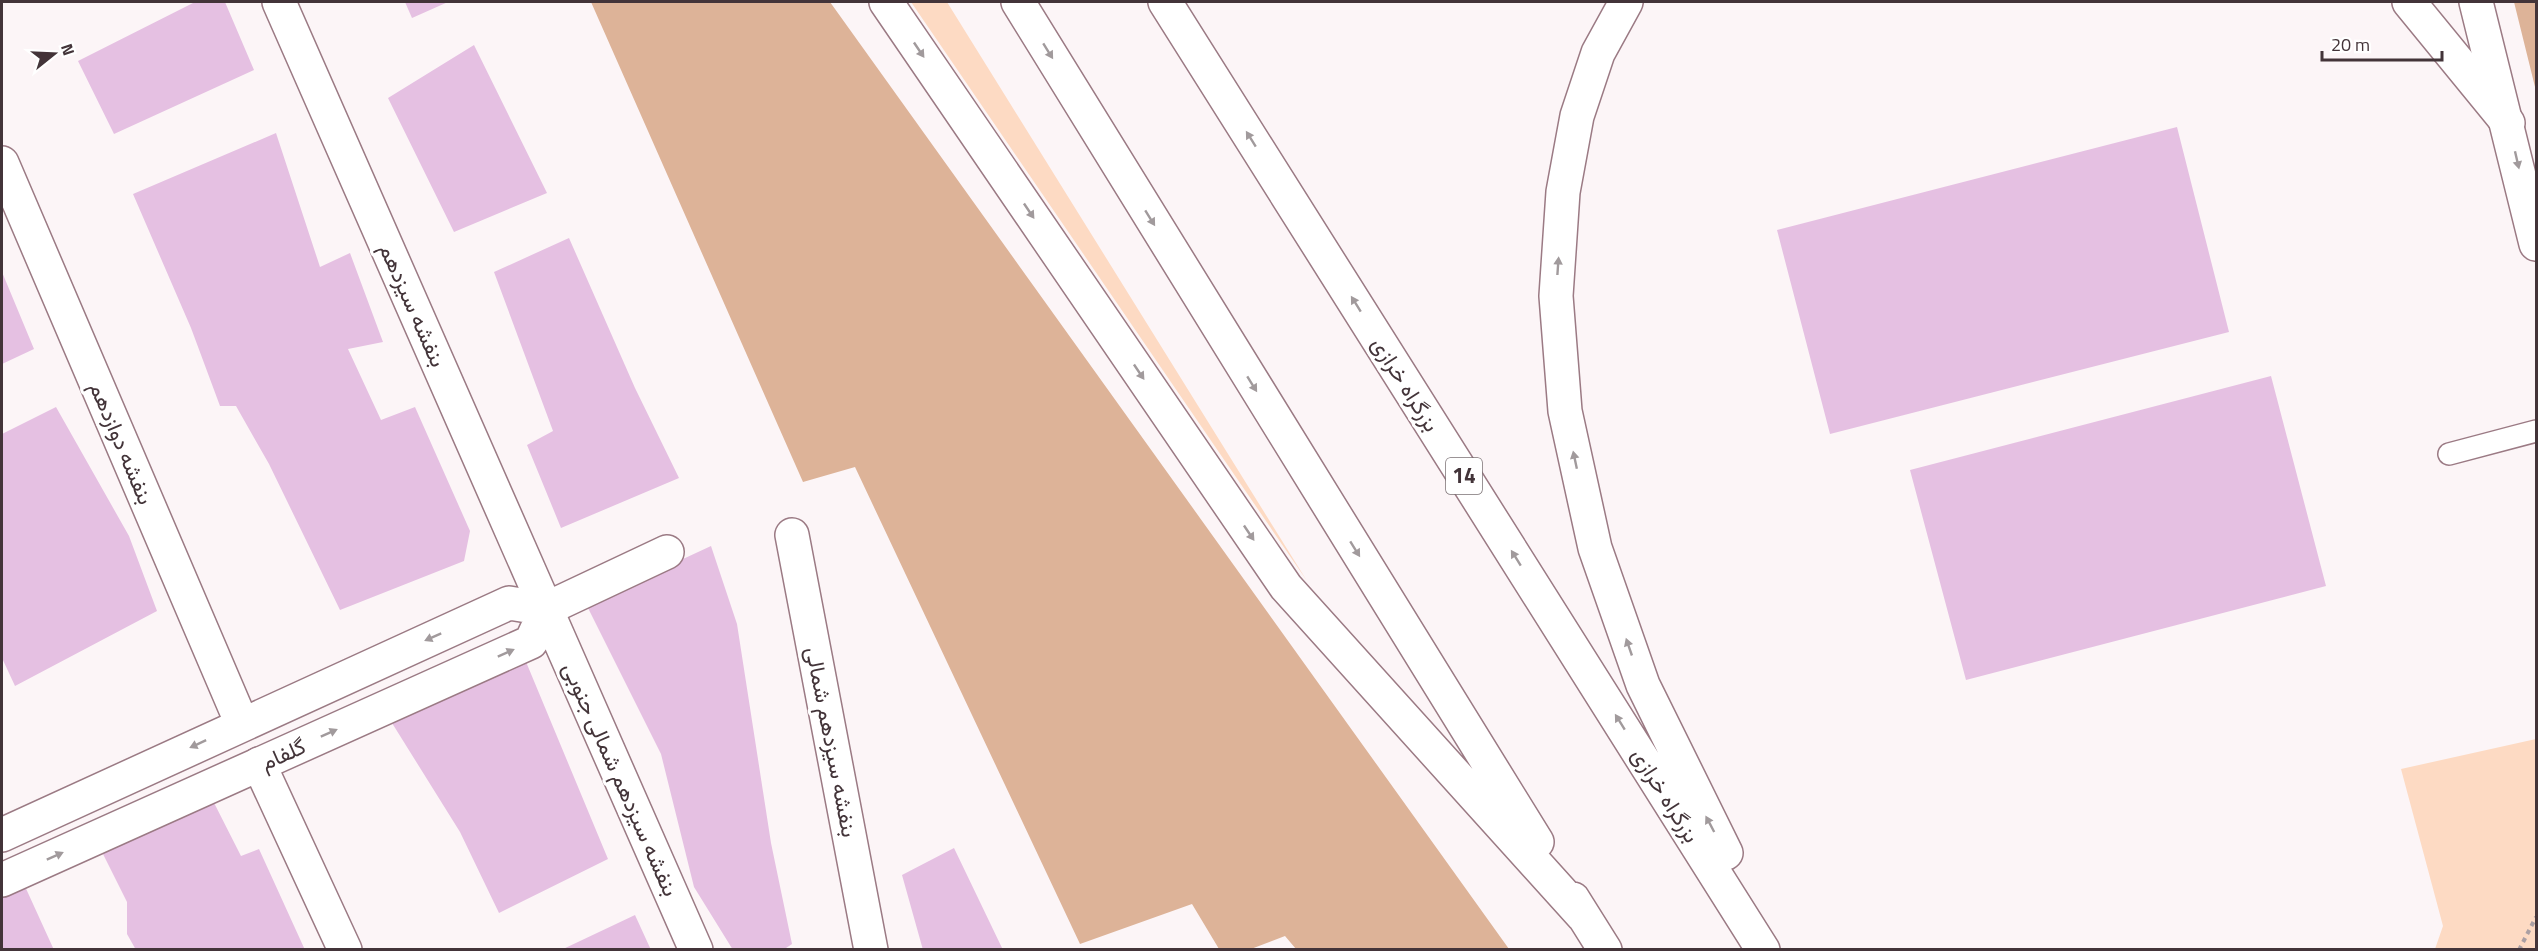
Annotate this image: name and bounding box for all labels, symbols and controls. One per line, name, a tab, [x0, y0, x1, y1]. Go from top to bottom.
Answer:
north arrow	[24, 24, 84, 84]
scale bar	[2322, 24, 2442, 62]
text: 20 m	[2331, 31, 2370, 58]
text: N	[55, 40, 81, 58]
one-way arrow	[913, 41, 925, 57]
one-way arrow	[1043, 43, 1054, 59]
one-way arrow	[1246, 131, 1257, 147]
one-way arrow	[2512, 151, 2522, 169]
one-way arrow	[1023, 203, 1034, 219]
one-way arrow	[1145, 209, 1156, 226]
street label: بنفشه سیزدهم	[371, 238, 455, 372]
one-way arrow	[1553, 257, 1562, 276]
one-way arrow	[1350, 296, 1361, 312]
street label: بزرگراه خرازی	[1363, 330, 1449, 438]
one-way arrow	[1133, 364, 1144, 380]
street label: بنفشه دوازدهم	[81, 376, 163, 510]
one-way arrow	[1247, 376, 1258, 392]
one-way arrow	[1570, 450, 1580, 469]
road number: 14	[1446, 458, 1482, 494]
one-way arrow	[1243, 525, 1254, 541]
one-way arrow	[1350, 541, 1361, 558]
one-way arrow	[1510, 549, 1521, 566]
one-way arrow	[424, 633, 441, 642]
one-way arrow	[1624, 638, 1634, 656]
street label: بنفشه سیزدهم شمالی	[797, 644, 867, 840]
one-way arrow	[498, 648, 515, 657]
street label: بنفشه سیزدهم شمالی جنوبی	[554, 657, 688, 901]
one-way arrow	[1614, 714, 1625, 731]
one-way arrow	[320, 728, 338, 738]
street label: گلفام	[255, 729, 311, 779]
one-way arrow	[189, 740, 206, 749]
street label: بزرگراه خرازی	[1623, 741, 1709, 849]
one-way arrow	[1705, 815, 1715, 832]
one-way arrow	[46, 851, 64, 861]

